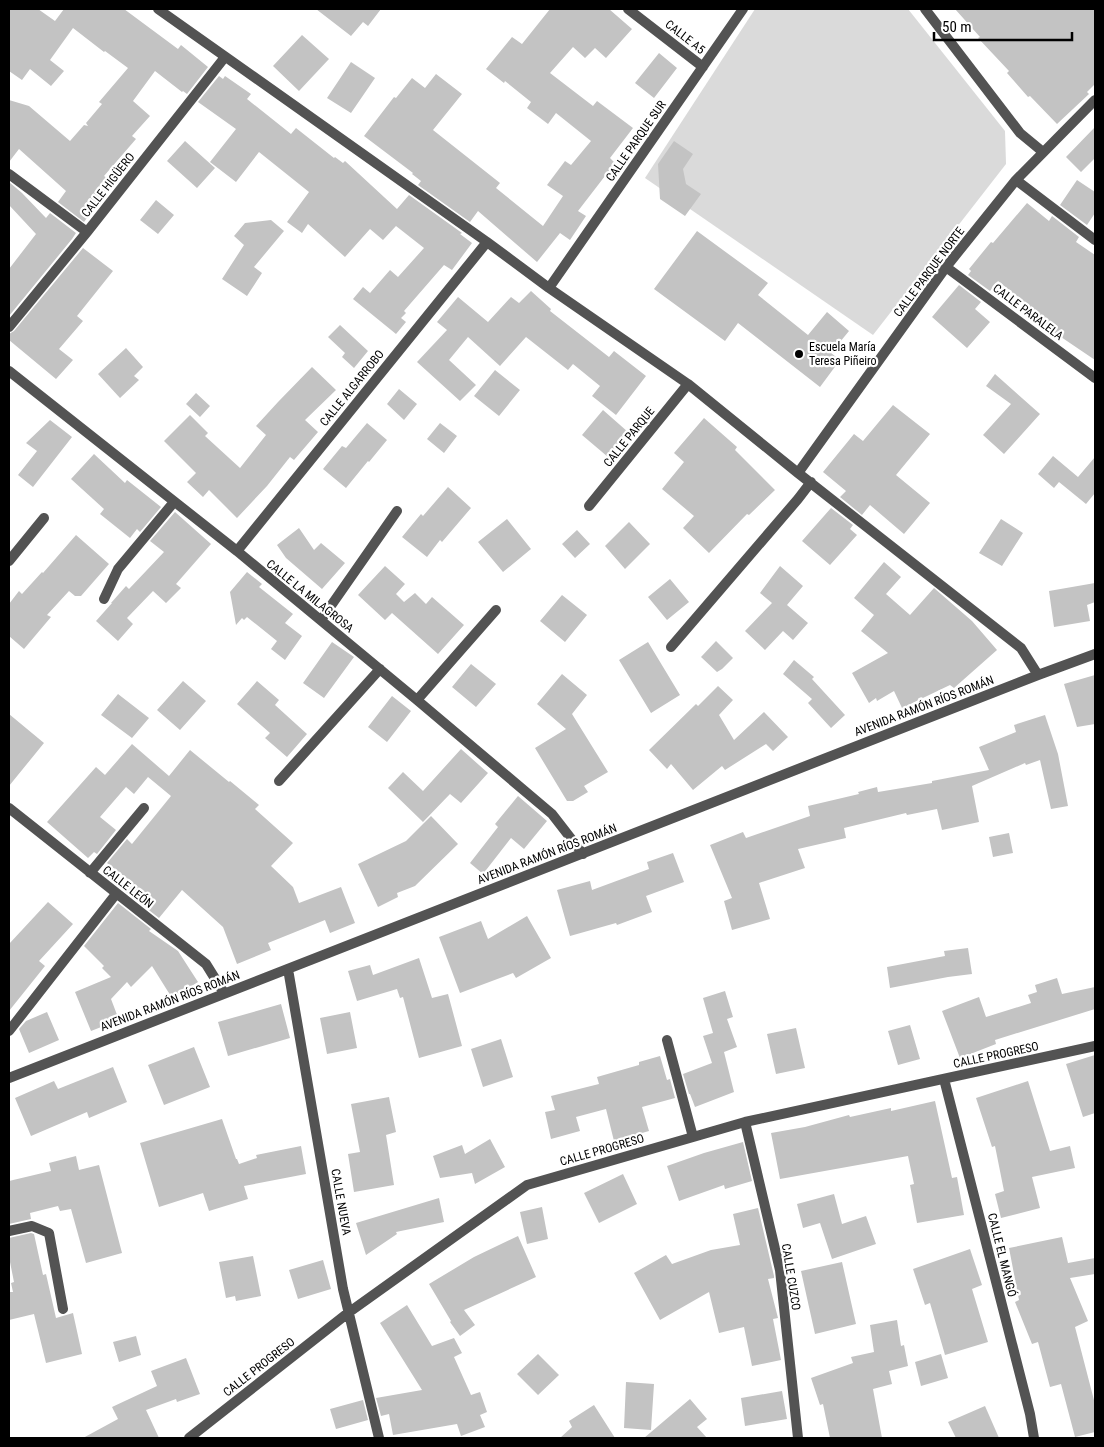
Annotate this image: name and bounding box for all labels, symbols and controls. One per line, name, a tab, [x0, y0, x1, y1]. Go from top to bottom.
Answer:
scale bar	[934, 10, 1072, 42]
street label: CALLE A5	[662, 17, 708, 57]
text: 50 m	[942, 18, 972, 36]
street label: CALLE PARQUE SUR	[603, 98, 669, 184]
street label: CALLE HIGÜERO	[78, 149, 137, 220]
street label: CALLE PARQUE NORTE	[891, 224, 967, 320]
street label: CALLE PARALELA	[990, 281, 1066, 343]
place label: Escuela María Teresa Piñeiro	[809, 340, 877, 368]
street label: CALLE ALGARROBO	[317, 347, 387, 429]
marker: Escuela María Teresa Piñeiro	[793, 348, 805, 360]
street label: CALLE PARQUE	[601, 404, 657, 470]
street label: CALLE LA MILAGROSA	[264, 557, 356, 635]
street label: AVENIDA RAMÓN RÍOS ROMÁN	[852, 672, 996, 739]
street label: AVENIDA RAMÓN RÍOS ROMÁN	[475, 820, 619, 887]
street label: CALLE LEÓN	[100, 862, 157, 911]
street label: AVENIDA RAMÓN RÍOS ROMÁN	[98, 967, 242, 1034]
street label: CALLE PROGRESO	[952, 1039, 1040, 1071]
street label: CALLE PROGRESO	[558, 1131, 646, 1169]
street label: CALLE NUEVA	[328, 1168, 354, 1236]
street label: CALLE EL MANGÓ	[985, 1211, 1020, 1298]
street label: CALLE CUZCO	[779, 1243, 803, 1311]
street label: CALLE PROGRESO	[220, 1335, 298, 1399]

